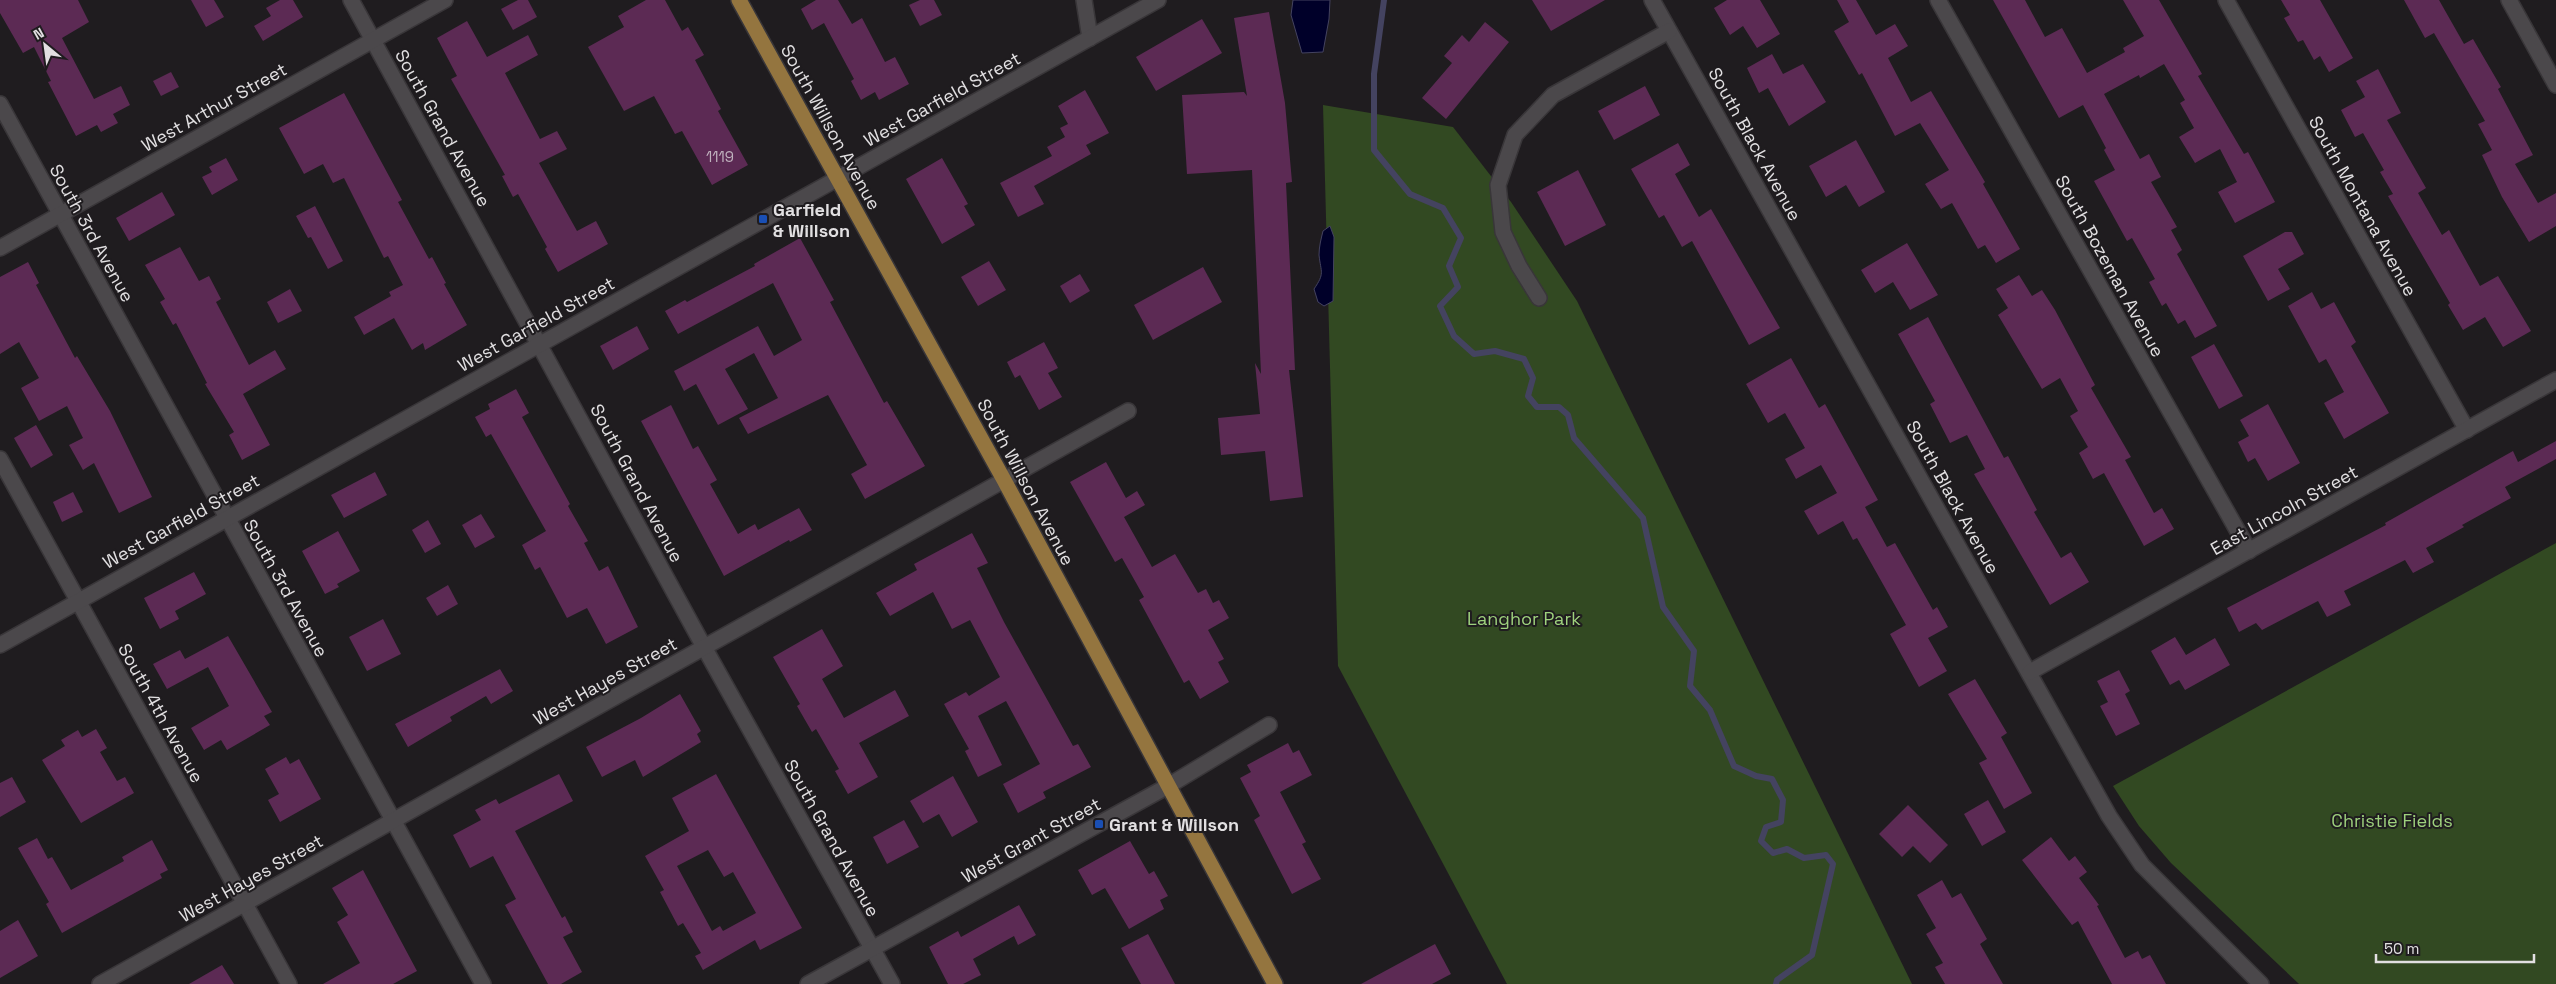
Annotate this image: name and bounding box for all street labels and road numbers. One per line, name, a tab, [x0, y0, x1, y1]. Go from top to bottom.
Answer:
street label: South Willson Avenue	[776, 40, 886, 214]
street label: South Grand Avenue	[390, 45, 496, 211]
street label: West Garfield Street	[860, 46, 1024, 152]
street label: West Arthur Street	[137, 57, 291, 157]
street label: South Black Avenue	[1703, 63, 1807, 225]
street label: South Montana Avenue	[2304, 112, 2422, 300]
street label: South 3rd Avenue	[45, 160, 139, 306]
street label: South Bozeman Avenue	[2050, 171, 2170, 361]
street label: West Garfield Street	[454, 271, 618, 377]
street label: South Willson Avenue	[972, 395, 1080, 569]
street label: South Grand Avenue	[585, 400, 689, 566]
street label: South Black Avenue	[1901, 416, 2005, 578]
street label: East Lincoln Street	[2206, 460, 2362, 560]
street label: West Garfield Street	[99, 468, 263, 574]
street label: South 3rd Avenue	[239, 515, 333, 661]
street label: West Hayes Street	[529, 632, 681, 730]
street label: South 4th Avenue	[113, 639, 209, 787]
street label: South Grand Avenue	[779, 755, 885, 921]
street label: West Grant Street	[957, 792, 1105, 888]
street label: West Hayes Street	[175, 829, 327, 927]

